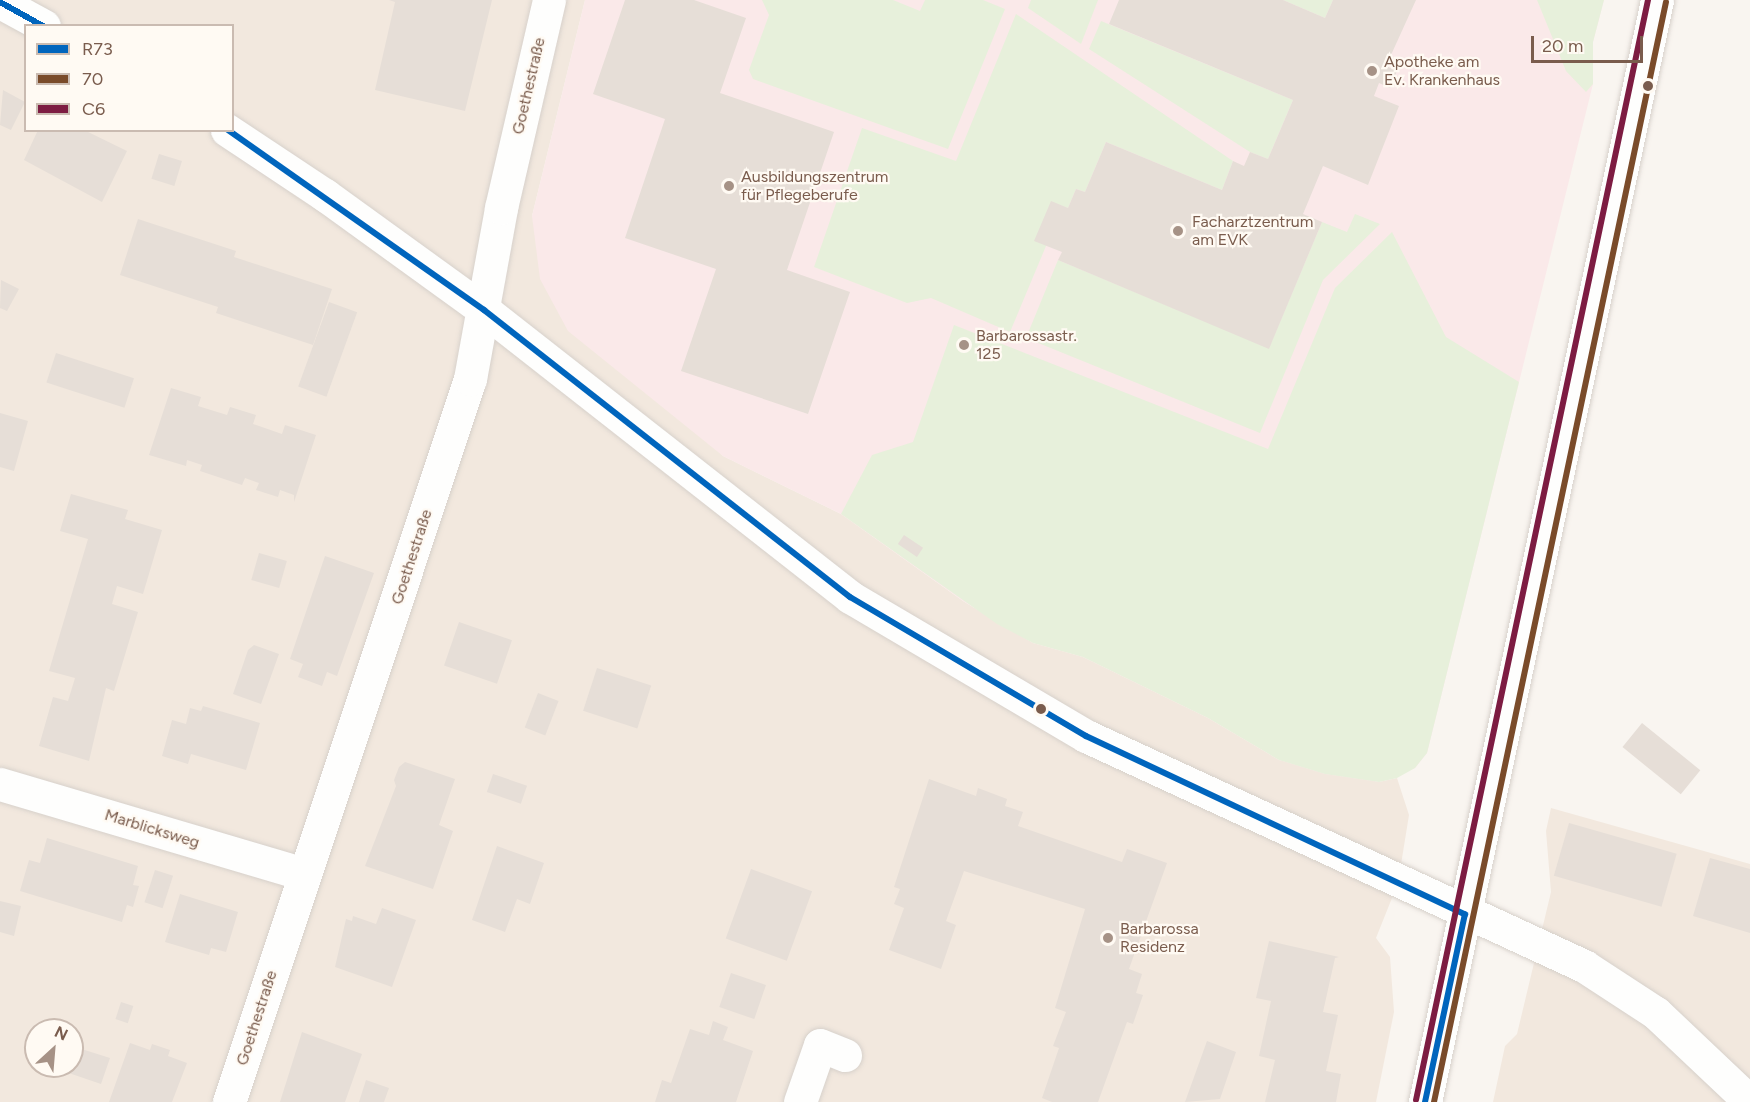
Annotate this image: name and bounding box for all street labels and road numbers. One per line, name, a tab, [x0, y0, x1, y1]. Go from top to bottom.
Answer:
street label: Goethestraße	[509, 36, 549, 136]
street label: Goethestraße	[388, 507, 436, 607]
street label: Marblicksweg	[102, 805, 202, 853]
street label: Goethestraße	[233, 968, 281, 1068]

